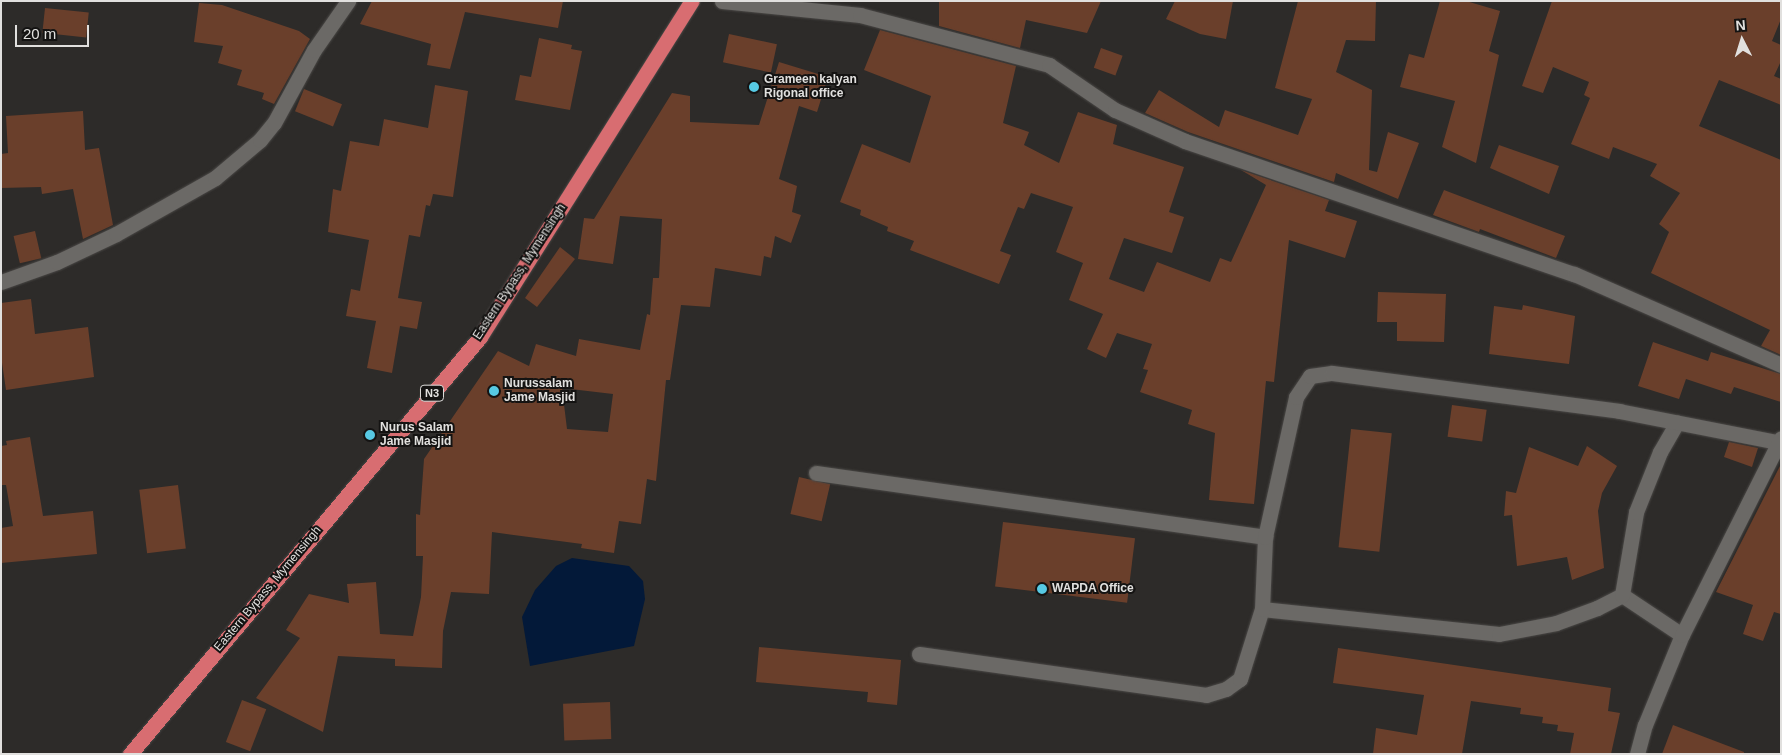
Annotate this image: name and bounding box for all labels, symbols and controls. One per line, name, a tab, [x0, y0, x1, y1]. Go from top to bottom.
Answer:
scale bar	[18, 15, 91, 47]
north arrow	[1717, 15, 1767, 65]
text: N	[1735, 17, 1746, 33]
text: 20 m	[23, 25, 56, 42]
place label: Grameen kalyan Rigonal office	[764, 73, 857, 101]
marker: Grameen kalyan Rigonal office	[748, 81, 760, 93]
street label: Eastern Bypass, Mymensingh	[471, 202, 569, 342]
place label: Nurussalam Jame Masjid	[504, 377, 575, 405]
road number: N3	[420, 384, 444, 402]
marker: Nurussalam Jame Masjid	[488, 385, 500, 397]
place label: Nurus Salam Jame Masjid	[380, 421, 453, 449]
marker: Nurus Salam Jame Masjid	[364, 429, 376, 441]
street label: Eastern Bypass, Mymensingh	[211, 524, 325, 654]
place label: WAPDA Office	[1052, 582, 1134, 596]
marker: WAPDA Office	[1036, 583, 1048, 595]

